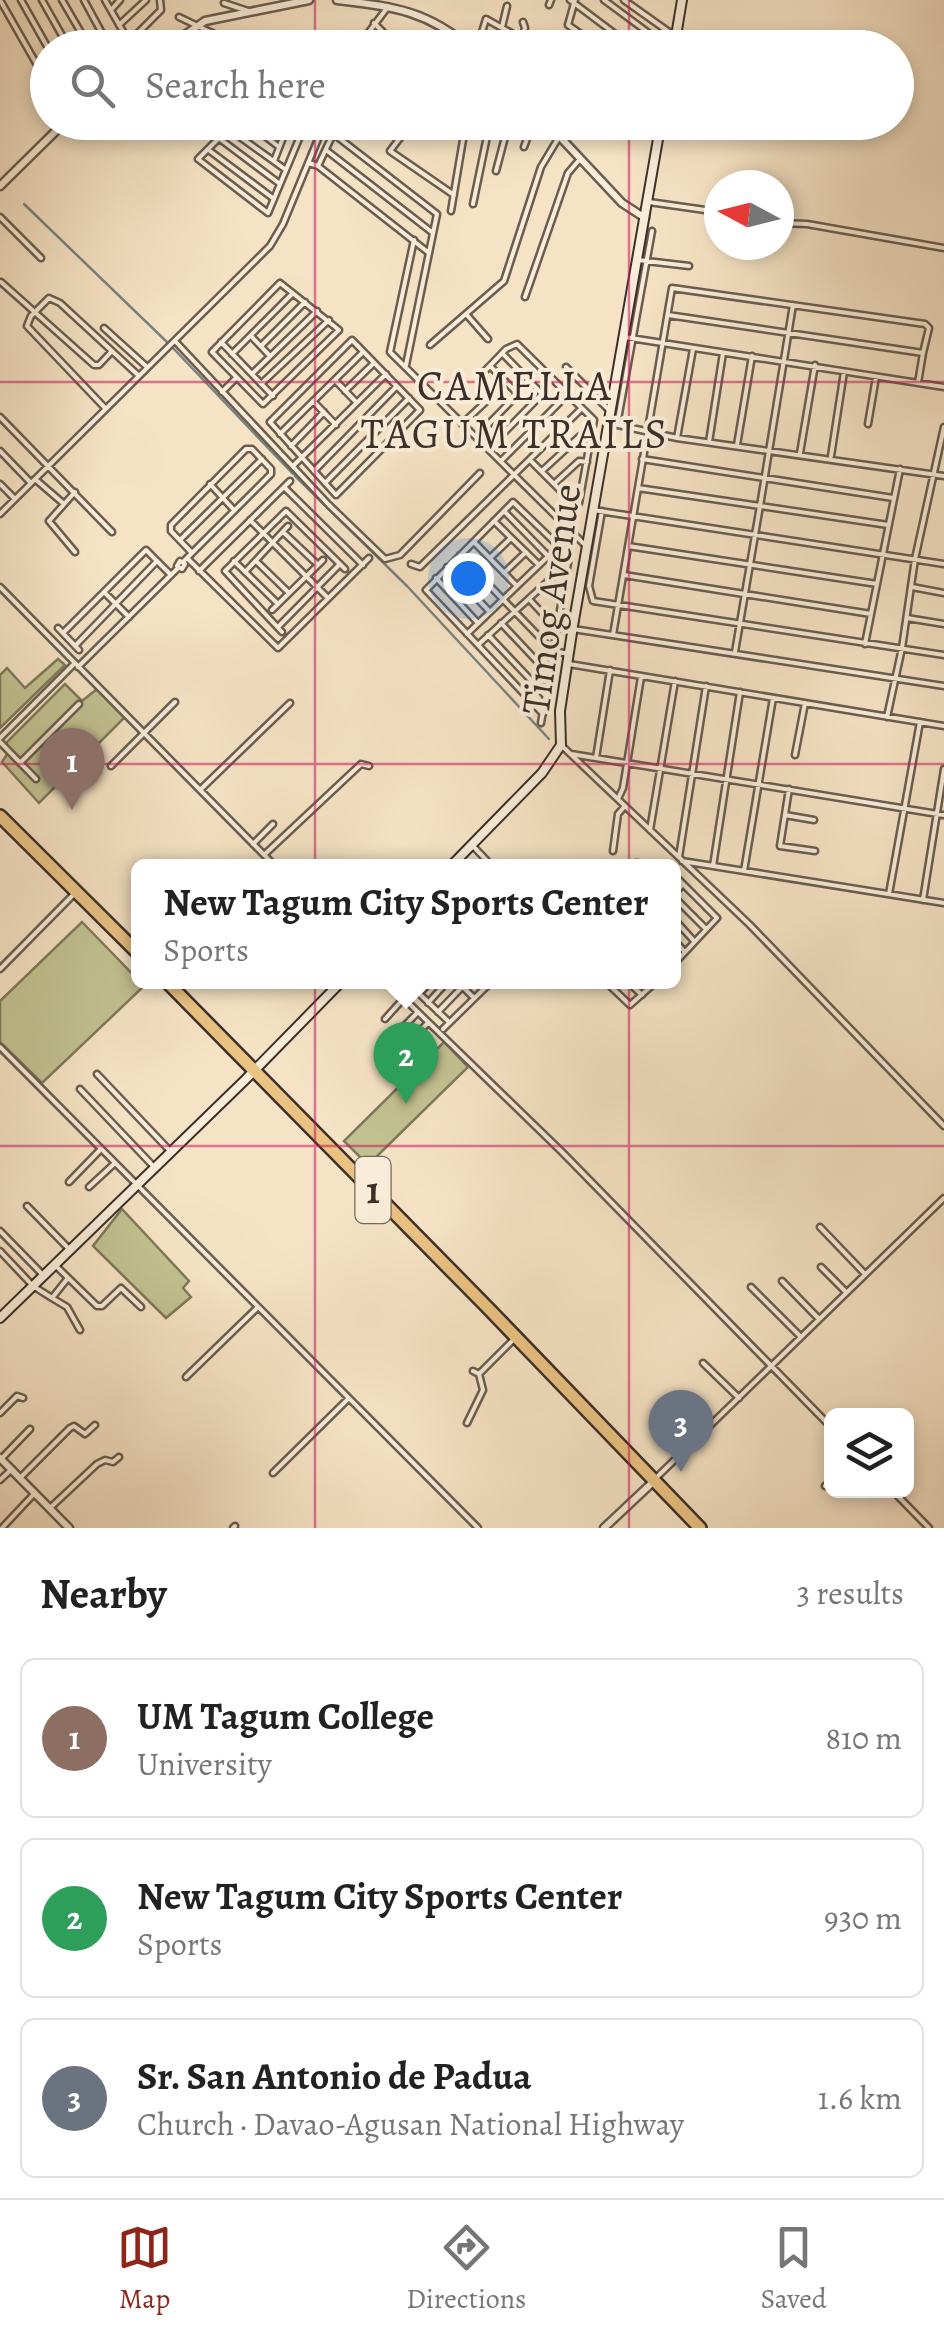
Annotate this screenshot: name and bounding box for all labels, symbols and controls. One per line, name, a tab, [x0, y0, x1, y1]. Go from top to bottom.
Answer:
search box	[30, 30, 914, 140]
icon: search	[65, 58, 120, 113]
text: Search here	[145, 59, 326, 111]
north arrow	[704, 170, 794, 260]
district label: CAMELLA TAGUM TRAILS	[361, 357, 669, 462]
street label: Timog Avenue	[508, 480, 594, 718]
your location	[443, 553, 494, 604]
pin: 1	[40, 728, 104, 810]
popup	[131, 859, 681, 989]
text: New Tagum City Sports Center	[163, 876, 649, 928]
text: Sports	[163, 928, 249, 972]
pin: 2	[374, 1022, 438, 1104]
road number: 1	[356, 1157, 390, 1223]
pin: 3	[648, 1390, 714, 1472]
map controls	[824, 1408, 914, 1498]
button: layers	[824, 1408, 914, 1498]
text: Nearby	[40, 1565, 167, 1622]
text: 3 results	[797, 1571, 904, 1615]
text: UM Tagum College	[137, 1690, 434, 1742]
text: 1	[69, 1716, 80, 1760]
text: 810 m	[826, 1716, 902, 1760]
text: University	[137, 1742, 272, 1786]
text: New Tagum City Sports Center	[137, 1870, 622, 1922]
text: 2	[67, 1896, 82, 1940]
text: 930 m	[824, 1896, 902, 1940]
text: Sports	[137, 1922, 222, 1966]
text: Sr. San Antonio de Padua	[137, 2050, 532, 2102]
text: 3	[68, 2076, 81, 2120]
text: 1.6 km	[818, 2076, 902, 2120]
text: Church · Davao-Agusan National Highway	[137, 2102, 684, 2146]
tab: Map	[117, 2220, 172, 2318]
tab: Directions	[406, 2220, 526, 2318]
tab: Saved	[761, 2220, 827, 2318]

